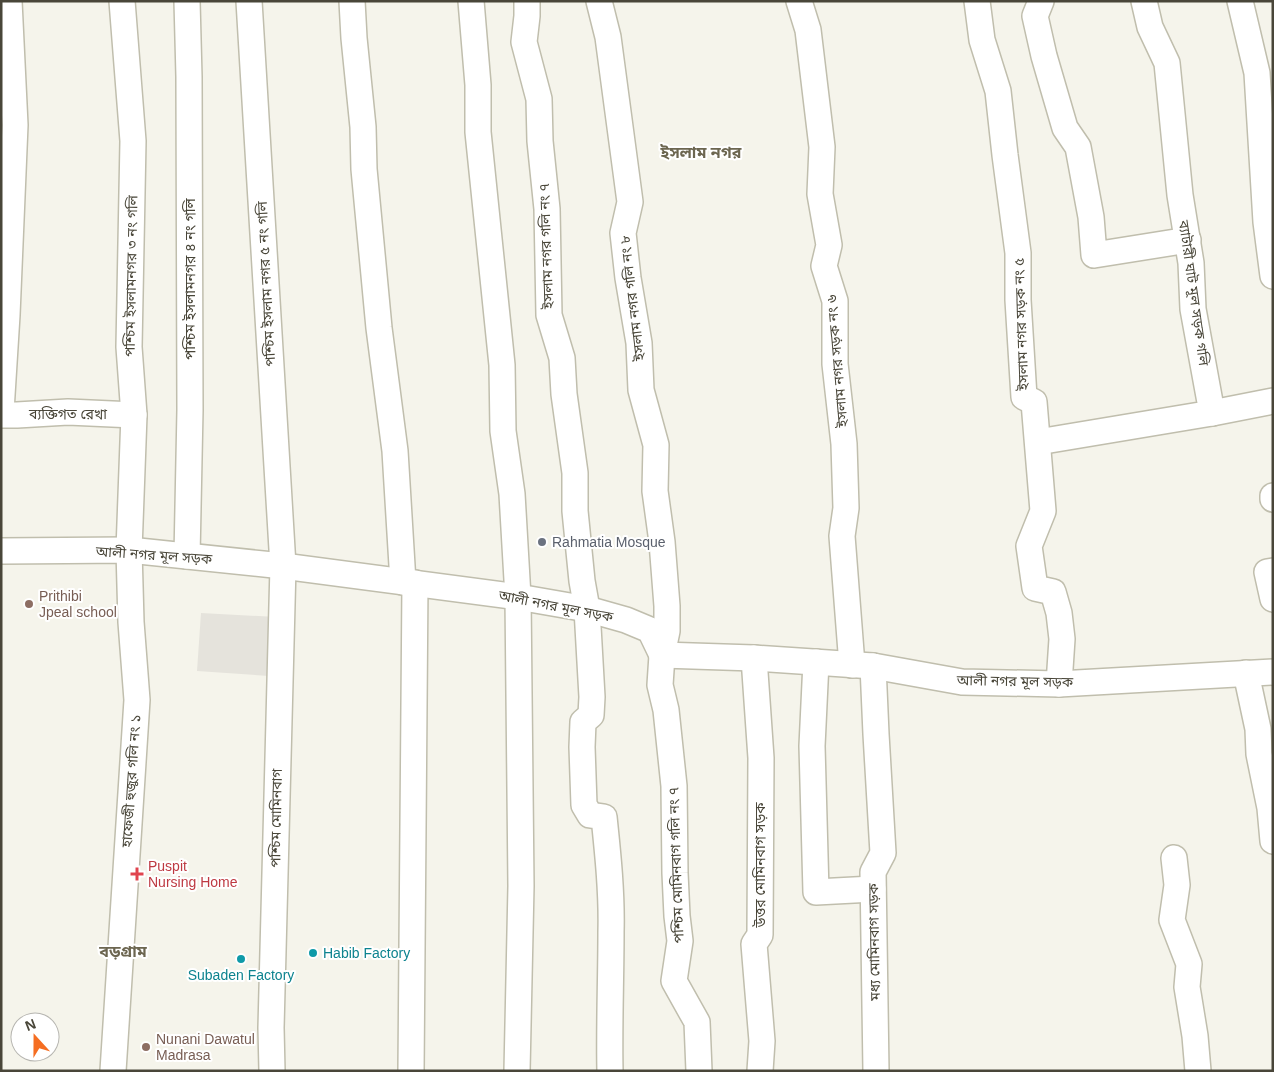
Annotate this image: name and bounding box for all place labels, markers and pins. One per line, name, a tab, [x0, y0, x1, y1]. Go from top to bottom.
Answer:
place label: Rahmatia Mosque	[552, 534, 666, 550]
marker: Rahmatia Mosque	[536, 536, 548, 548]
place label: Prithibi Jpeal school	[39, 588, 117, 620]
marker: Prithibi Jpeal school	[23, 598, 35, 610]
place label: Puspit Nursing Home	[148, 858, 238, 890]
marker: Puspit Nursing Home	[130, 867, 144, 881]
place label: Habib Factory	[323, 945, 410, 961]
marker: Habib Factory	[307, 947, 319, 959]
marker: Subaden Factory	[235, 953, 247, 965]
place label: Subaden Factory	[188, 967, 294, 983]
place label: Nunani Dawatul Madrasa	[156, 1031, 255, 1063]
marker: Nunani Dawatul Madrasa	[140, 1041, 152, 1053]

